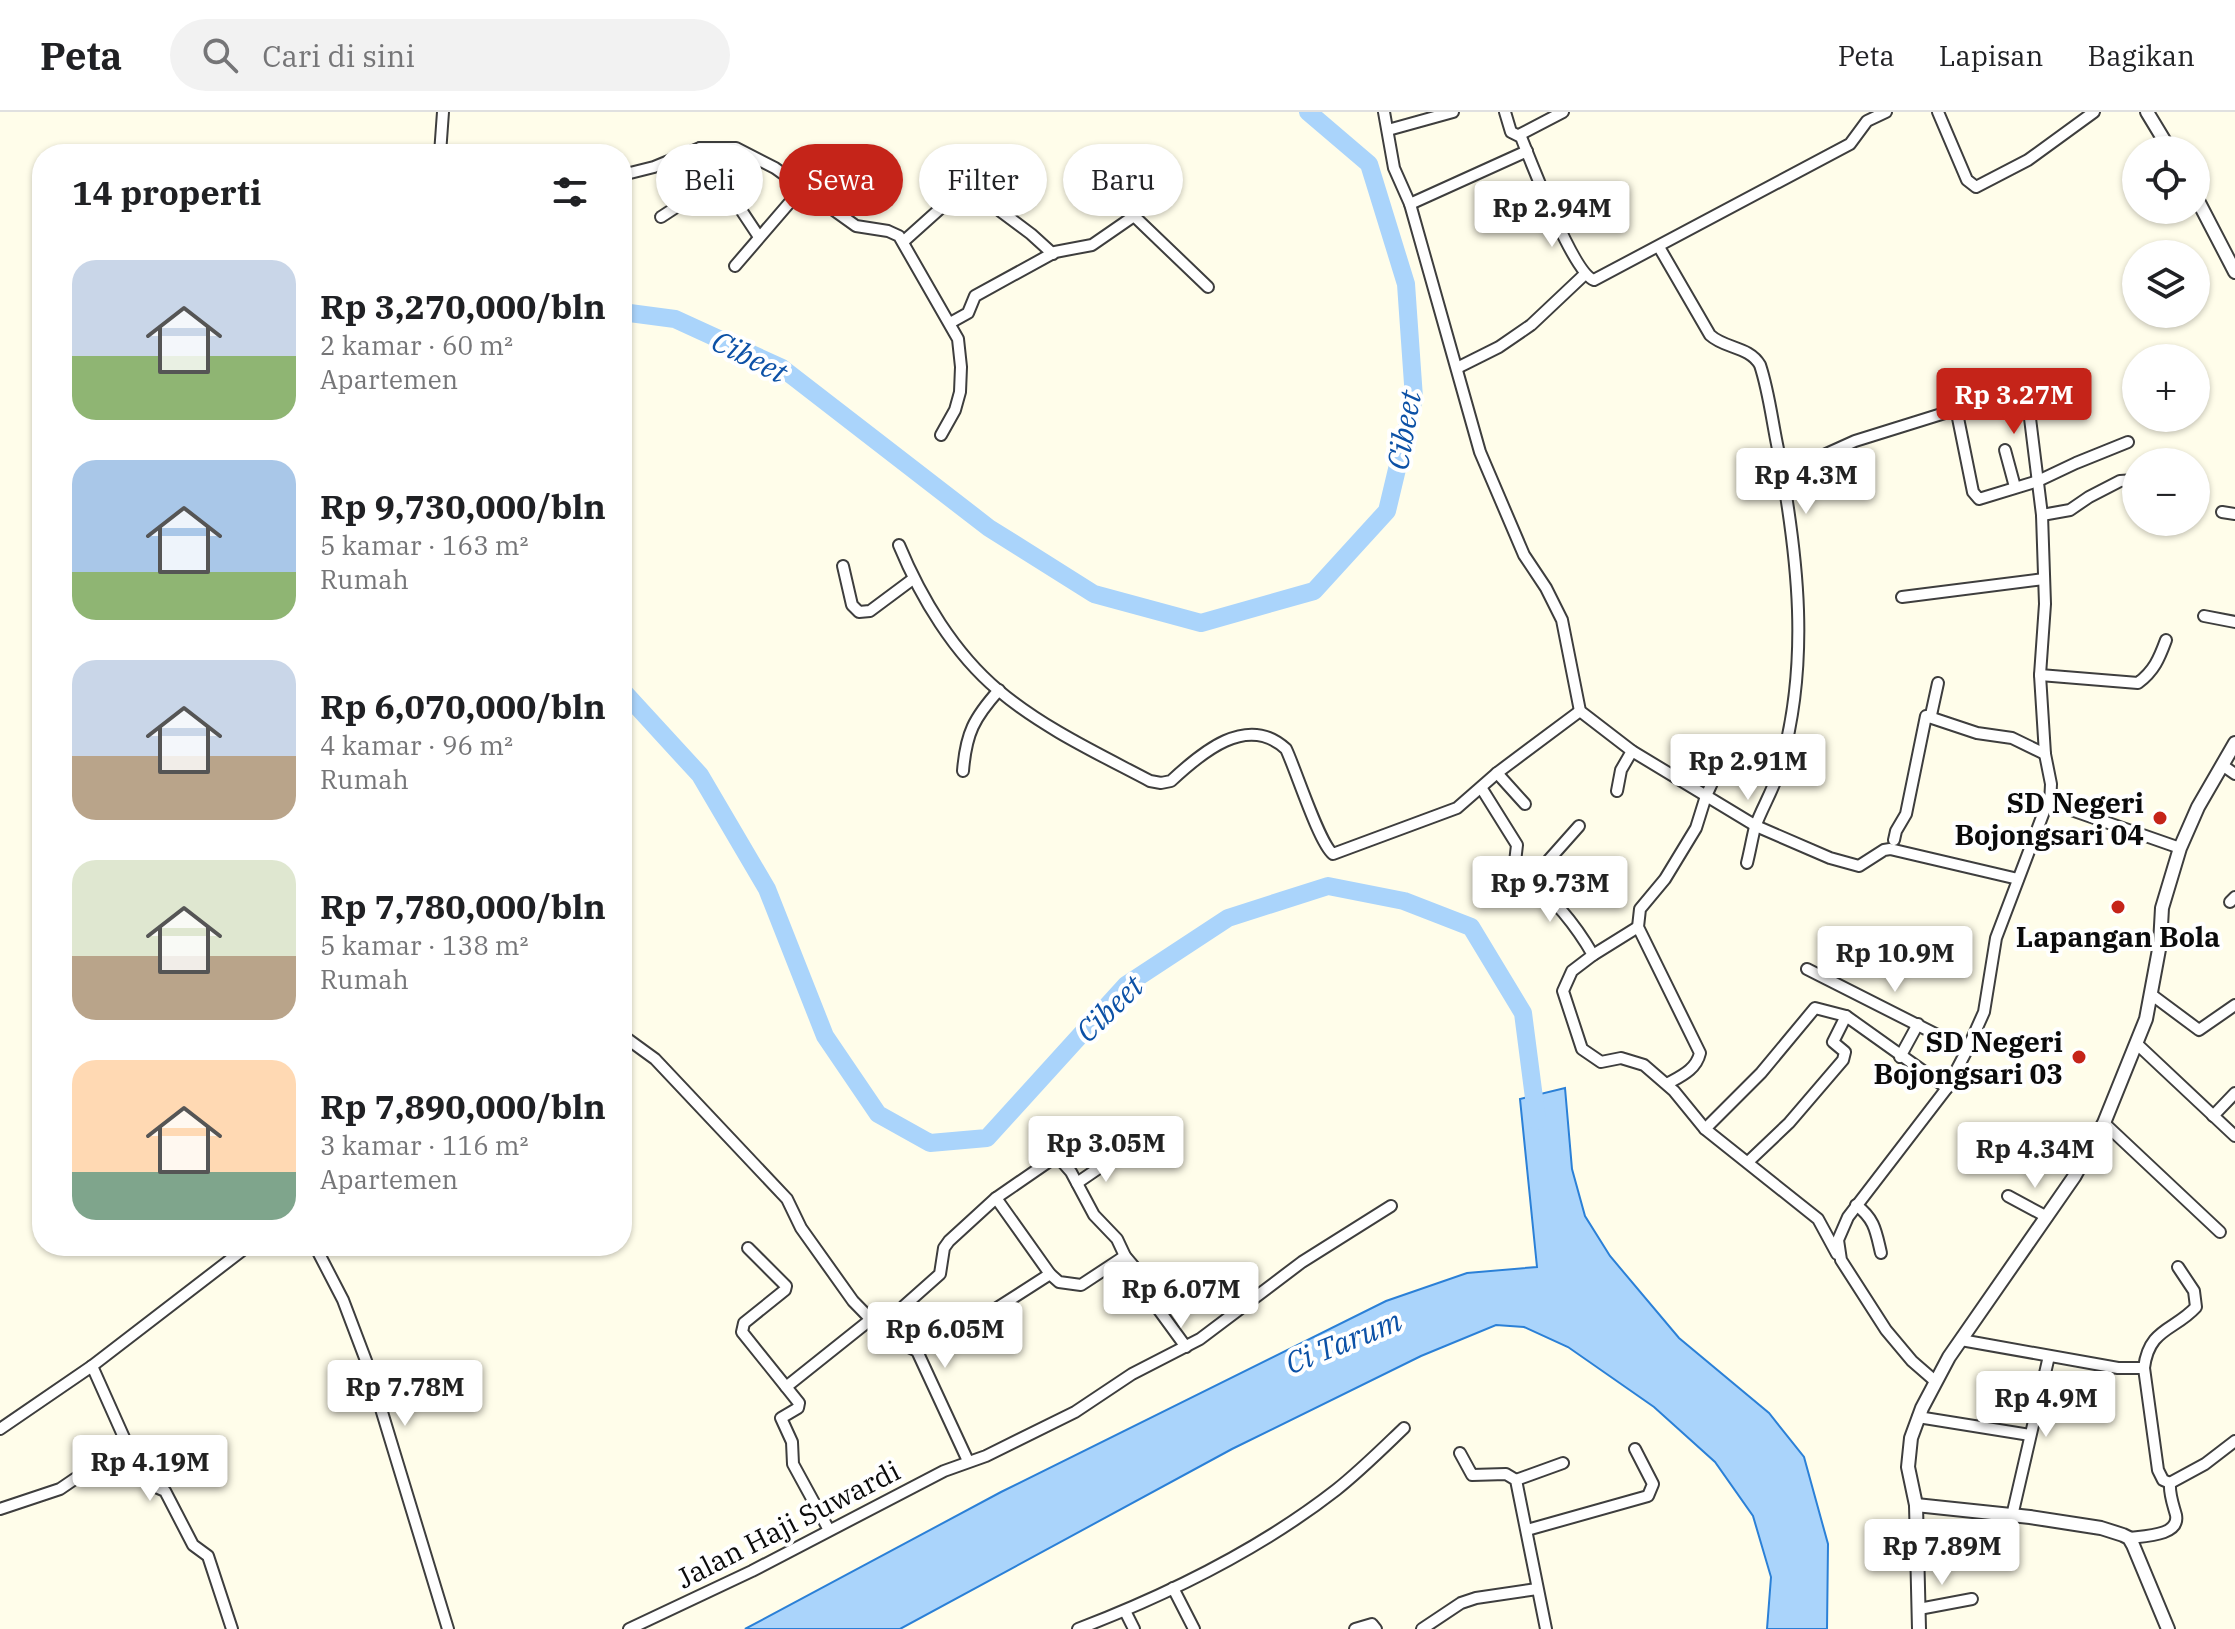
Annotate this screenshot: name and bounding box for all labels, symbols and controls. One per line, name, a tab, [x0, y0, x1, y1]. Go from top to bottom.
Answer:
search box	[170, 19, 730, 91]
text: Peta	[40, 31, 122, 80]
icon: search	[198, 33, 242, 77]
text: Cari di sini	[262, 36, 415, 75]
text: Peta	[1838, 37, 1895, 74]
text: Lapisan	[1939, 37, 2044, 74]
text: Bagikan	[2088, 37, 2195, 74]
map controls	[2122, 136, 2210, 536]
button: locate	[2122, 136, 2210, 224]
chip: Beli	[656, 144, 763, 216]
chip: Sewa	[779, 144, 903, 216]
chip: Filter	[919, 144, 1047, 216]
chip: Baru	[1063, 144, 1183, 216]
text: 14 properti	[72, 170, 261, 214]
icon: filters	[548, 170, 592, 214]
pin: Rp 2.94M	[1469, 181, 1635, 249]
text: Rp 2.94M	[1492, 190, 1612, 224]
button: layers	[2122, 240, 2210, 328]
text: Rp 3,270,000/bln	[320, 284, 606, 328]
icon: home	[136, 292, 232, 388]
water label: Cibeet	[706, 321, 795, 392]
text: 2 kamar · 60 m²	[320, 328, 513, 362]
button: +	[2122, 344, 2210, 432]
text: Apartemen	[320, 362, 458, 396]
pin: Rp 3.27M	[1931, 368, 2097, 436]
text: Rp 3.27M	[1954, 377, 2074, 411]
water label: Cibeet	[1377, 386, 1429, 473]
pin: Rp 4.3M	[1732, 448, 1880, 516]
button: −	[2122, 448, 2210, 536]
text: Rp 4.3M	[1754, 457, 1858, 491]
text: Rp 9,730,000/bln	[320, 484, 606, 528]
icon: home	[136, 492, 232, 588]
text: 5 kamar · 163 m²	[320, 528, 529, 562]
text: Rumah	[320, 562, 409, 596]
text: Rp 6,070,000/bln	[320, 684, 606, 728]
icon: home	[136, 692, 232, 788]
text: 4 kamar · 96 m²	[320, 728, 513, 762]
pin: Rp 2.91M	[1665, 734, 1831, 802]
text: Rp 2.91M	[1688, 743, 1808, 777]
text: Rumah	[320, 762, 409, 796]
place label: SD Negeri Bojongsari 04	[1954, 784, 2144, 853]
marker: SD Negeri Bojongsari 04	[2151, 809, 2169, 827]
pin: Rp 9.73M	[1467, 856, 1633, 924]
text: Rp 9.73M	[1490, 865, 1610, 899]
text: Rp 7,780,000/bln	[320, 884, 606, 928]
icon: home	[136, 892, 232, 988]
marker: Lapangan Bola	[2109, 898, 2127, 916]
place label: Lapangan Bola	[2016, 918, 2220, 955]
pin: Rp 10.9M	[1812, 926, 1978, 994]
text: 5 kamar · 138 m²	[320, 928, 529, 962]
text: Rp 10.9M	[1835, 935, 1955, 969]
text: Rumah	[320, 962, 409, 996]
water label: Cibeet	[1067, 965, 1152, 1050]
place label: SD Negeri Bojongsari 03	[1873, 1023, 2063, 1092]
marker: SD Negeri Bojongsari 03	[2070, 1048, 2088, 1066]
text: Rp 7,890,000/bln	[320, 1084, 606, 1128]
icon: home	[136, 1092, 232, 1188]
pin: Rp 3.05M	[1023, 1116, 1189, 1184]
pin: Rp 4.34M	[1952, 1122, 2118, 1190]
text: Rp 3.05M	[1046, 1125, 1166, 1159]
text: 3 kamar · 116 m²	[320, 1128, 529, 1162]
text: Rp 4.34M	[1975, 1131, 2095, 1165]
text: Apartemen	[320, 1162, 458, 1196]
pin: Rp 6.07M	[1098, 1262, 1264, 1330]
text: Rp 6.07M	[1121, 1271, 1241, 1305]
water label: Ci Tarum	[1279, 1300, 1407, 1382]
pin: Rp 6.05M	[862, 1302, 1028, 1370]
text: Rp 6.05M	[885, 1311, 1005, 1345]
pin: Rp 7.78M	[322, 1360, 488, 1428]
text: Rp 7.78M	[345, 1369, 465, 1403]
pin: Rp 4.9M	[1972, 1371, 2120, 1439]
text: Rp 4.9M	[1994, 1380, 2098, 1414]
pin: Rp 4.19M	[67, 1435, 233, 1503]
text: Rp 4.19M	[90, 1444, 210, 1478]
street label: Jalan Haji Suwardi	[670, 1452, 906, 1596]
pin: Rp 7.89M	[1859, 1519, 2025, 1587]
text: Rp 7.89M	[1882, 1528, 2002, 1562]

